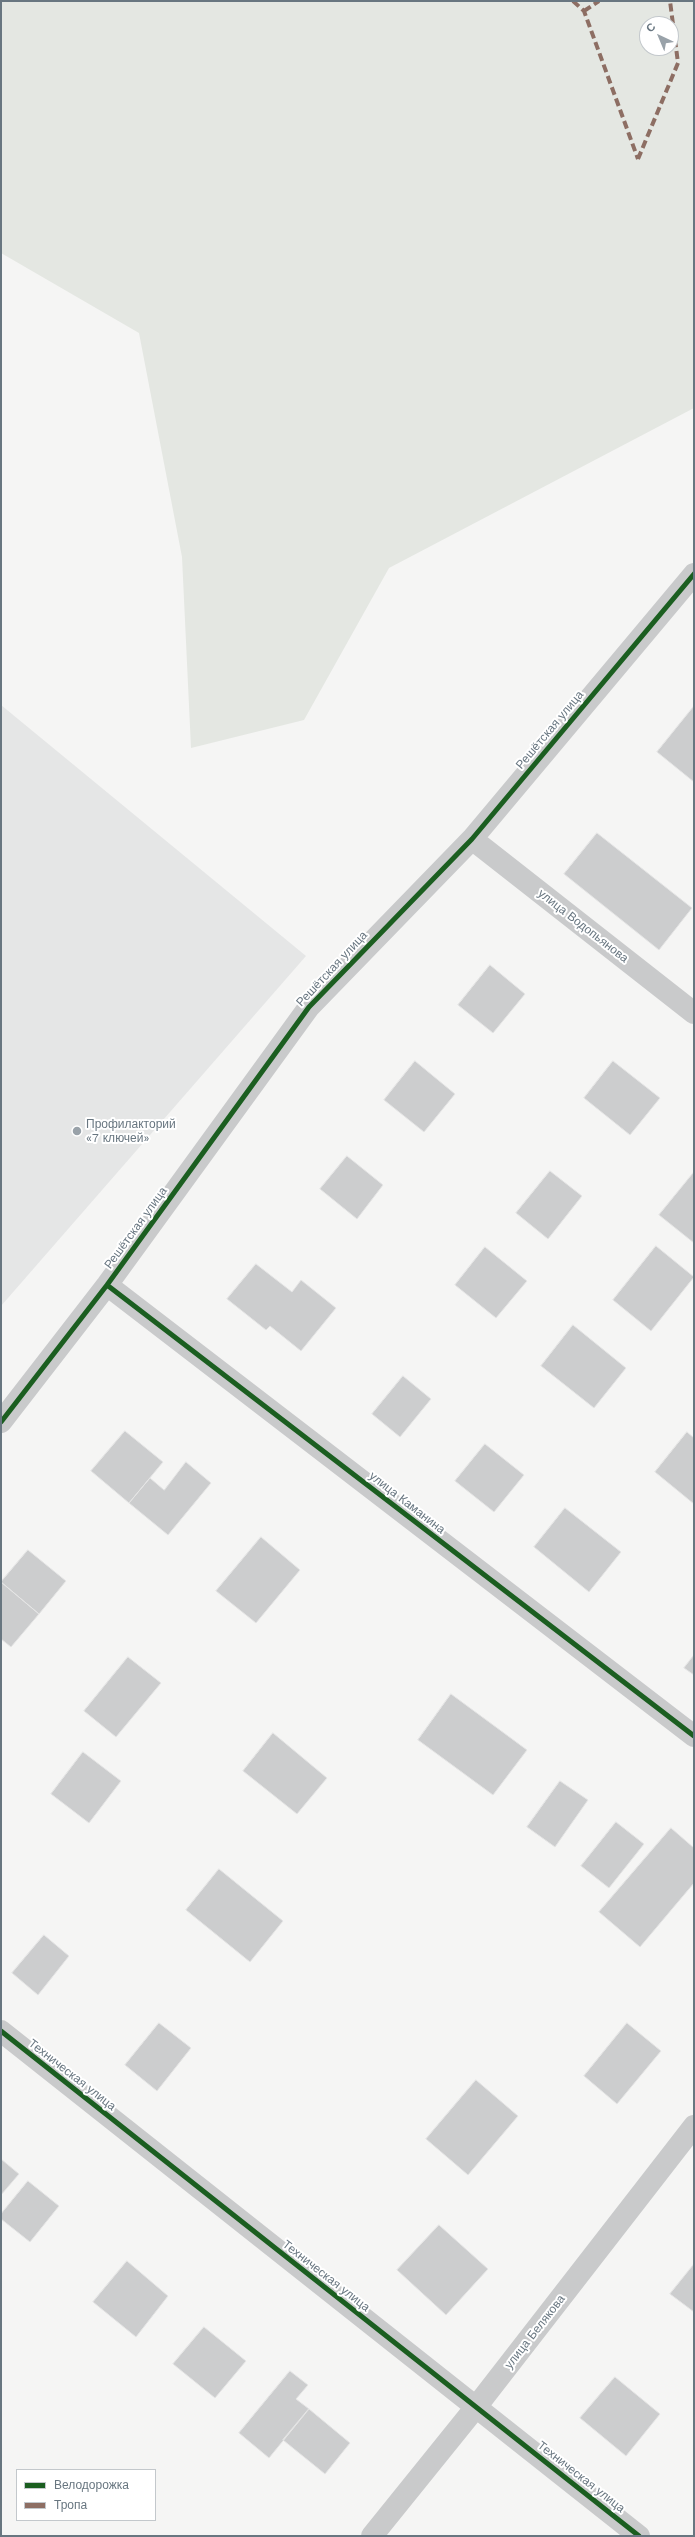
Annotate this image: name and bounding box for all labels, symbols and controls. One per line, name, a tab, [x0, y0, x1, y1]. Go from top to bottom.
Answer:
north arrow	[639, 16, 679, 56]
text: С	[644, 20, 658, 35]
street label: Решётская улица	[513, 688, 587, 772]
street label: улица Водопьянова	[535, 886, 631, 966]
street label: Решётская улица	[293, 928, 371, 1010]
place label: Профилакторий «7 ключей»	[86, 1117, 176, 1145]
marker: Профилакторий «7 ключей»	[71, 1125, 83, 1137]
street label: Решётская улица	[101, 1184, 171, 1272]
street label: улица Каманина	[366, 1469, 448, 1537]
street label: Техническая улица	[25, 2036, 119, 2114]
street label: Техническая улица	[279, 2237, 373, 2315]
street label: улица Белякова	[502, 2292, 568, 2372]
street label: Техническая улица	[534, 2438, 628, 2516]
legend	[16, 2469, 156, 2521]
text: Велодорожка	[54, 2478, 129, 2492]
text: Тропа	[54, 2498, 87, 2512]

